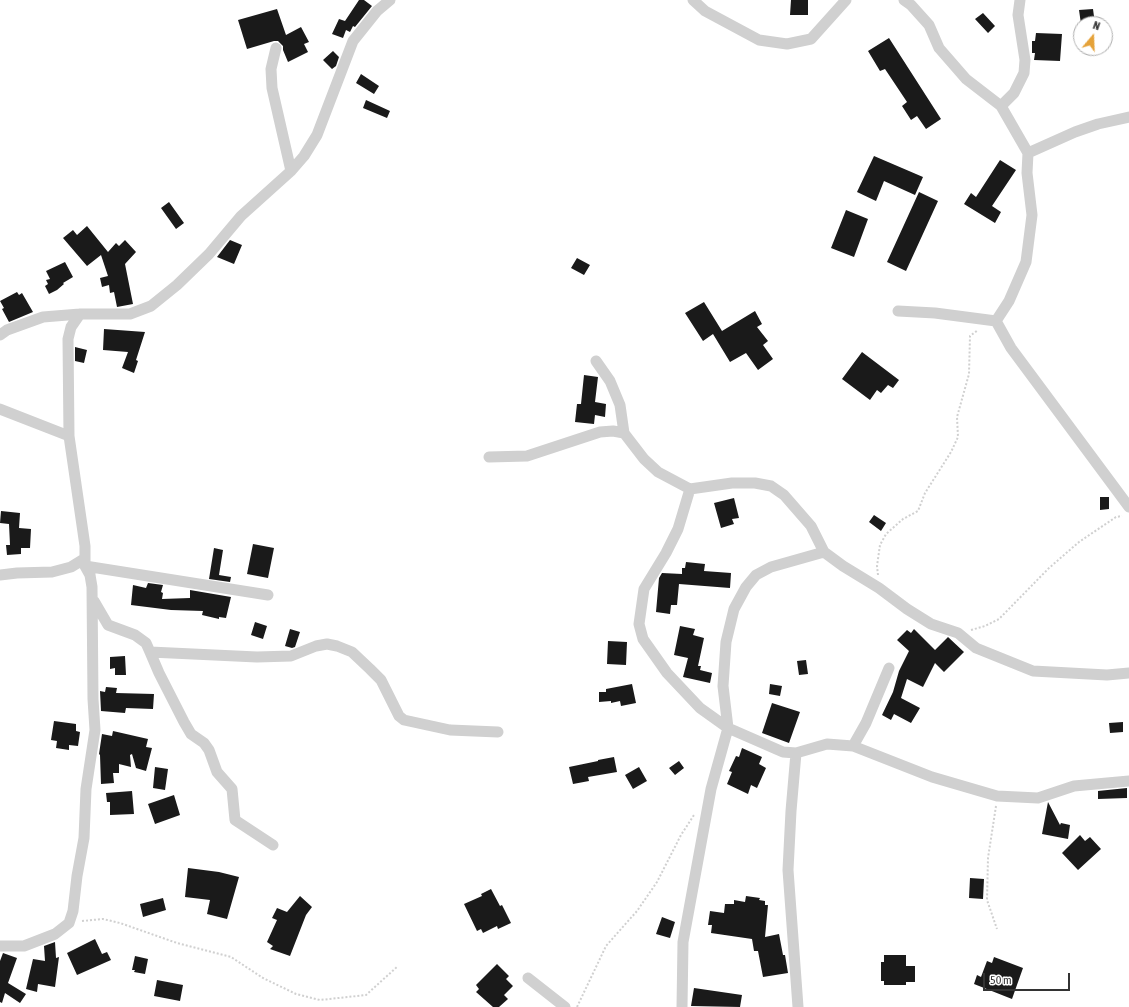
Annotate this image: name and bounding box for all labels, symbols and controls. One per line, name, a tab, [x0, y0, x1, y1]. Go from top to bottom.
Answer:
north arrow	[1073, 16, 1113, 56]
text: N	[1092, 19, 1102, 32]
scale bar	[985, 965, 1072, 991]
text: 50 m	[990, 973, 1012, 987]

